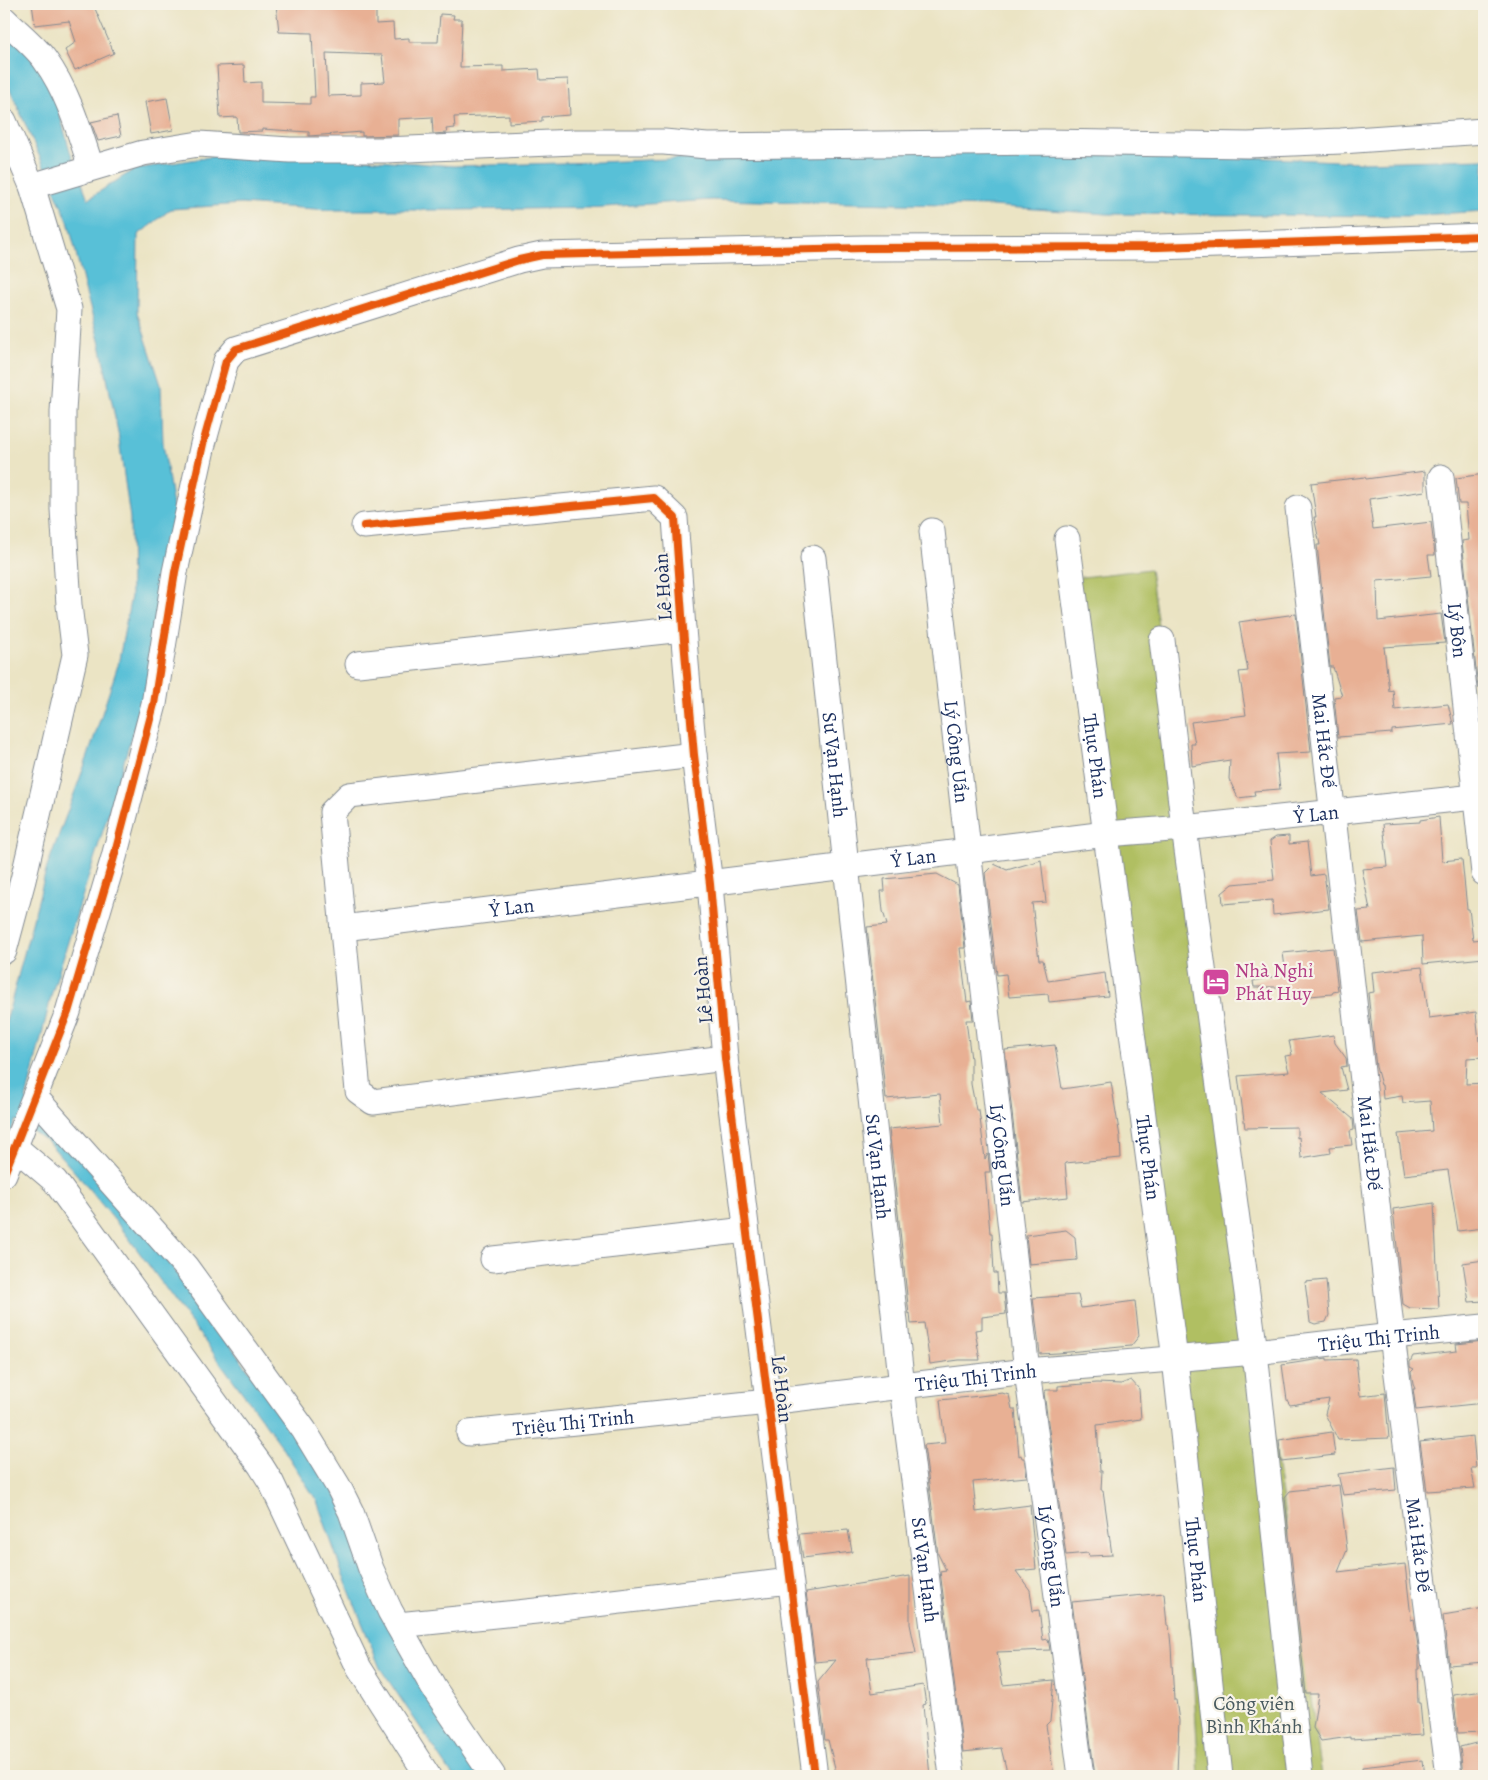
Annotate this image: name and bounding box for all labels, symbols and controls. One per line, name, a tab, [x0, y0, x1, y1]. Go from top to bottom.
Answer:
street label: Lê Hoàn	[647, 552, 679, 622]
street label: Lý Bôn	[1441, 601, 1474, 659]
street label: Mai Hắc Đế	[1306, 692, 1343, 789]
street label: Lý Công Uẩn	[938, 699, 976, 805]
street label: Sư Vạn Hạnh	[816, 711, 854, 819]
street label: Thục Phán	[1077, 712, 1115, 800]
street label: Ỷ Lan	[1291, 798, 1340, 830]
street label: Ỷ Lan	[889, 842, 938, 874]
street label: Ỷ Lan	[487, 891, 536, 923]
street label: Lê Hoàn	[687, 955, 719, 1025]
place label: Nhà Nghỉ Phát Huy	[1235, 957, 1314, 1007]
hotel icon: Nhà Nghỉ Phát Huy	[1201, 967, 1231, 997]
street label: Mai Hắc Đế	[1351, 1094, 1389, 1192]
street label: Lý Công Uẩn	[983, 1102, 1022, 1208]
street label: Sư Vạn Hạnh	[859, 1112, 897, 1221]
street label: Thục Phán	[1130, 1114, 1167, 1202]
street label: Triệu Thị Trinh	[1317, 1318, 1441, 1358]
street label: Lê Hoàn	[764, 1354, 800, 1424]
street label: Triệu Thị Trinh	[914, 1357, 1038, 1398]
street label: Triệu Thị Trinh	[511, 1402, 636, 1442]
street label: Mai Hắc Đế	[1400, 1496, 1439, 1594]
street label: Lý Công Uẩn	[1031, 1503, 1072, 1609]
street label: Sư Vạn Hạnh	[905, 1515, 946, 1624]
street label: Thục Phán	[1179, 1516, 1215, 1604]
park label: Công viên Bình Khánh	[1205, 1690, 1303, 1740]

